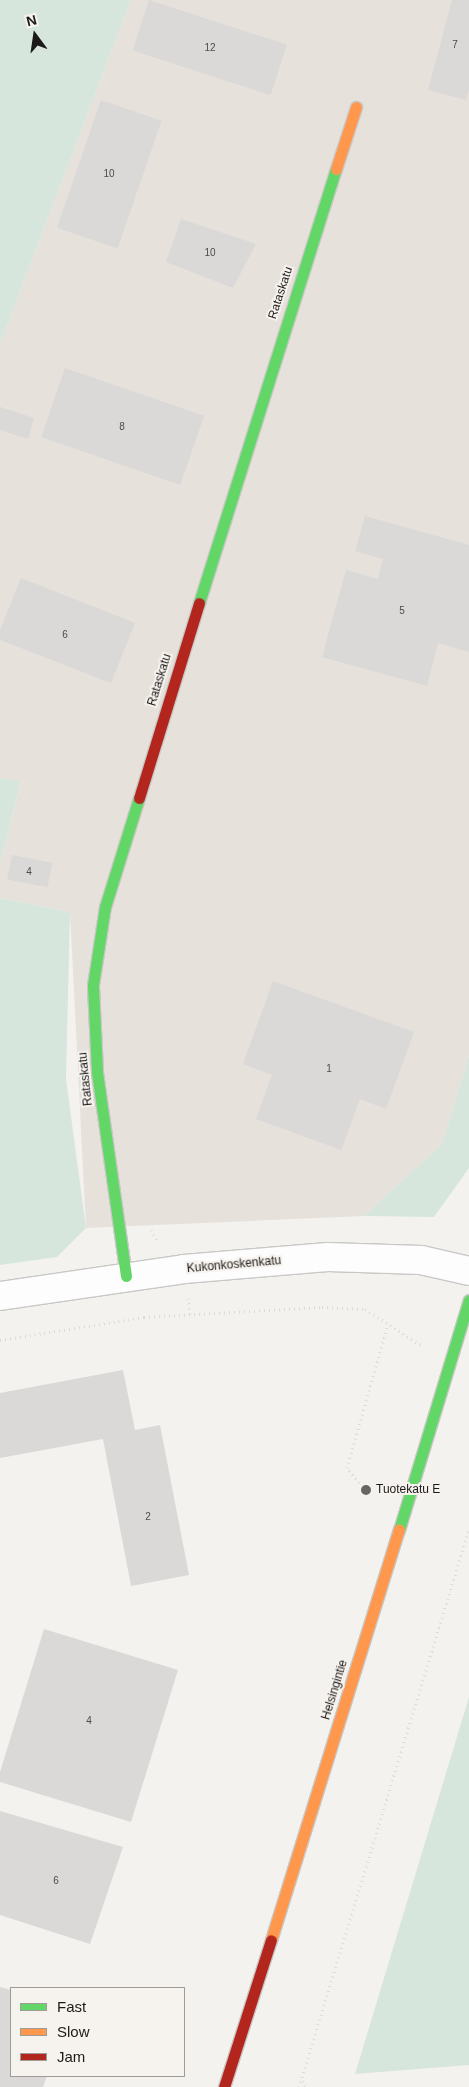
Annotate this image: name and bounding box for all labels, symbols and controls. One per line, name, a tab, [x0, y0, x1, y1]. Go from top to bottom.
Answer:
north arrow	[10, 10, 60, 60]
text: N	[25, 11, 38, 29]
house number: 7	[452, 39, 458, 51]
house number: 12	[204, 42, 216, 54]
house number: 10	[103, 168, 115, 180]
house number: 10	[204, 247, 216, 259]
street label: Rataskatu	[266, 265, 296, 321]
house number: 8	[119, 421, 125, 433]
house number: 5	[399, 605, 405, 617]
house number: 6	[62, 629, 68, 641]
street label: Rataskatu	[145, 652, 175, 708]
house number: 4	[26, 866, 32, 878]
street label: Rataskatu	[76, 1051, 96, 1107]
house number: 1	[326, 1063, 332, 1075]
street label: Kukonkoskenkatu	[186, 1254, 282, 1276]
place label: Tuotekatu E	[376, 1483, 440, 1497]
marker: Tuotekatu E	[360, 1484, 372, 1496]
house number: 2	[145, 1511, 151, 1523]
street label: Helsingintie	[319, 1658, 351, 1722]
house number: 4	[86, 1715, 92, 1727]
house number: 6	[53, 1875, 59, 1887]
legend	[10, 1987, 185, 2077]
text: Fast	[57, 1998, 86, 2015]
text: Slow	[57, 2023, 90, 2040]
text: Jam	[57, 2048, 85, 2065]

